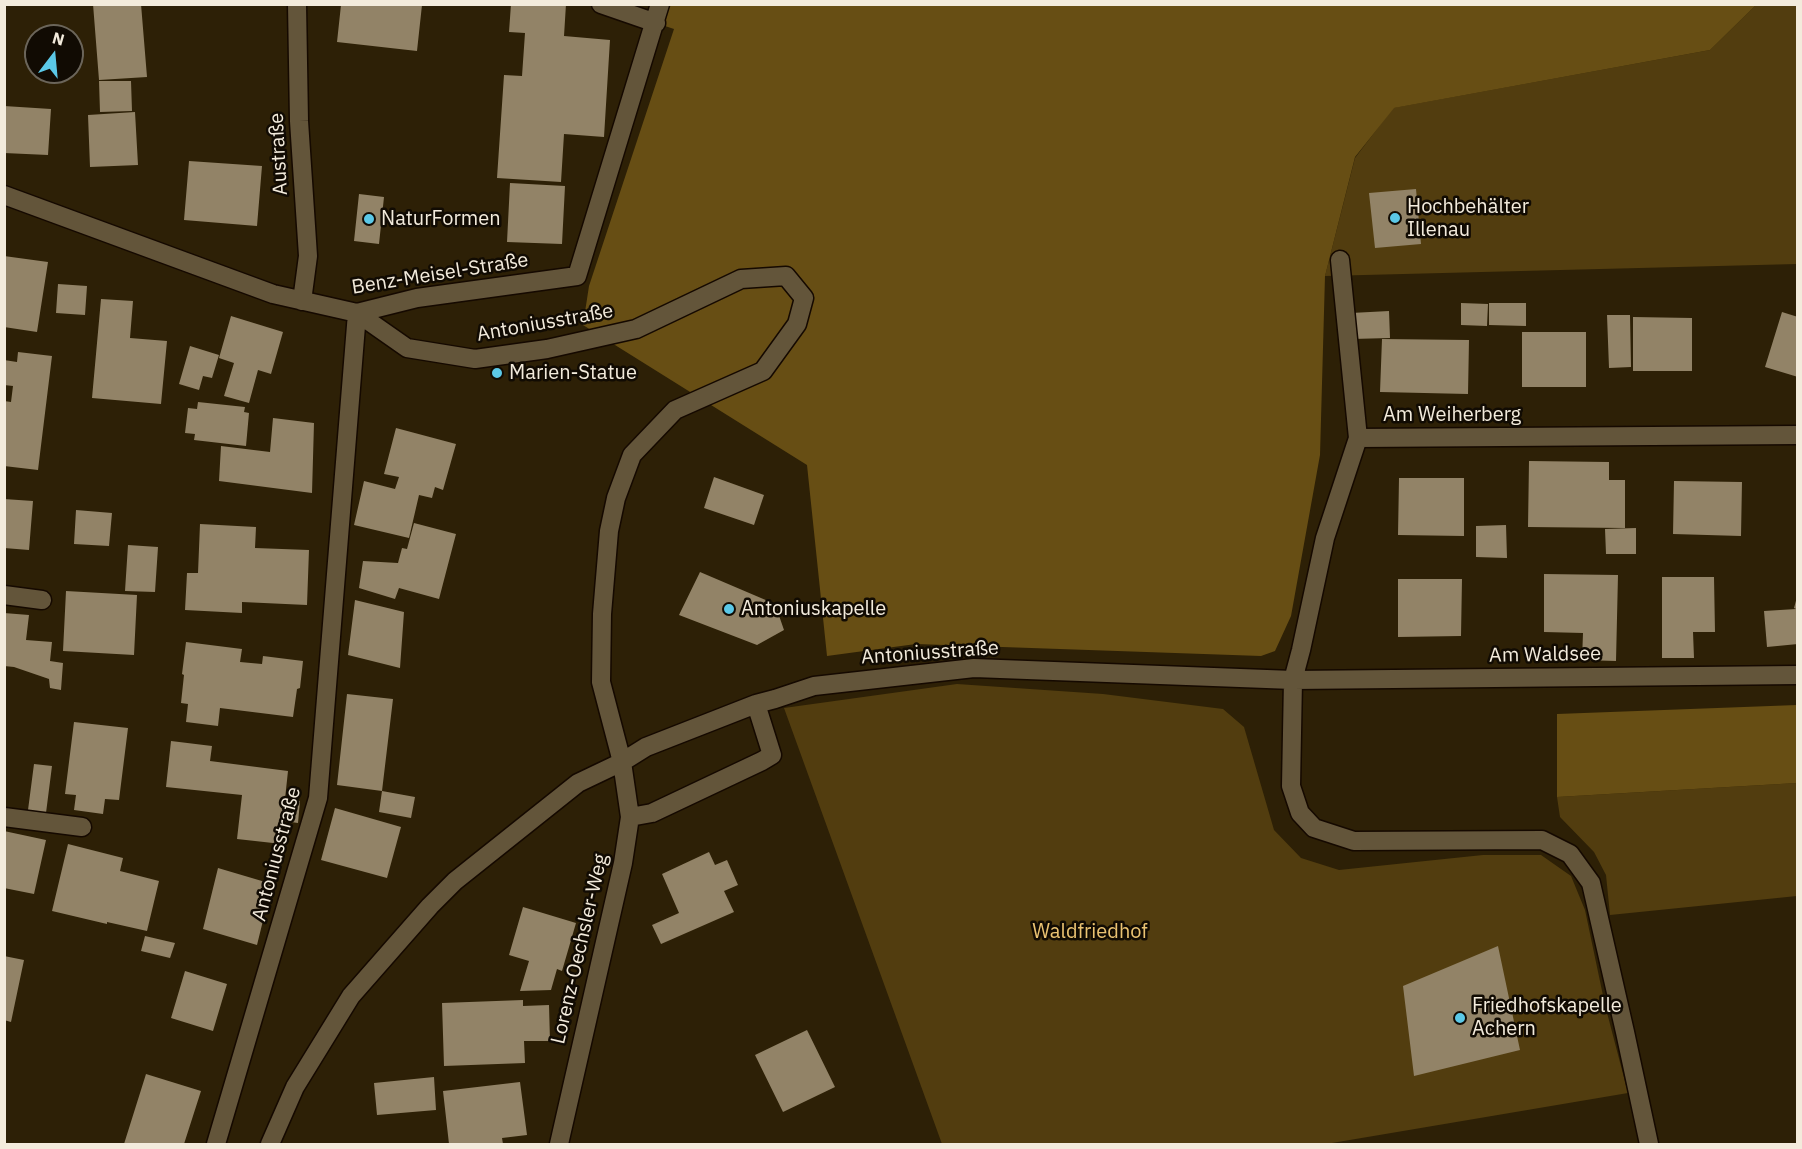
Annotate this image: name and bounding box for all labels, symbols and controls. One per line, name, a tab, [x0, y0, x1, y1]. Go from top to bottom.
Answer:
north arrow	[24, 24, 84, 84]
text: N	[50, 27, 67, 50]
street label: Austraße	[265, 112, 293, 196]
place label: Hochbehälter Illenau	[1407, 195, 1529, 242]
place label: NaturFormen	[381, 207, 501, 231]
marker: Hochbehälter Illenau	[1388, 211, 1402, 225]
marker: NaturFormen	[362, 212, 376, 226]
street label: Benz-Meisel-Straße	[350, 248, 530, 300]
street label: Antoniusstraße	[475, 299, 615, 347]
place label: Marien-Statue	[509, 361, 637, 385]
marker: Marien-Statue	[490, 366, 504, 380]
street label: Am Weiherberg	[1383, 403, 1521, 427]
place label: Antoniuskapelle	[741, 597, 886, 621]
marker: Antoniuskapelle	[722, 602, 736, 616]
street label: Antoniusstraße	[860, 636, 1000, 670]
street label: Am Waldsee	[1489, 642, 1601, 668]
street label: Antoniusstraße	[248, 784, 306, 924]
street label: Lorenz-Oechsler-Weg	[546, 852, 614, 1046]
park label: Waldfriedhof	[1032, 920, 1148, 944]
place label: Friedhofskapelle Achern	[1472, 994, 1622, 1041]
marker: Friedhofskapelle Achern	[1453, 1011, 1467, 1025]

